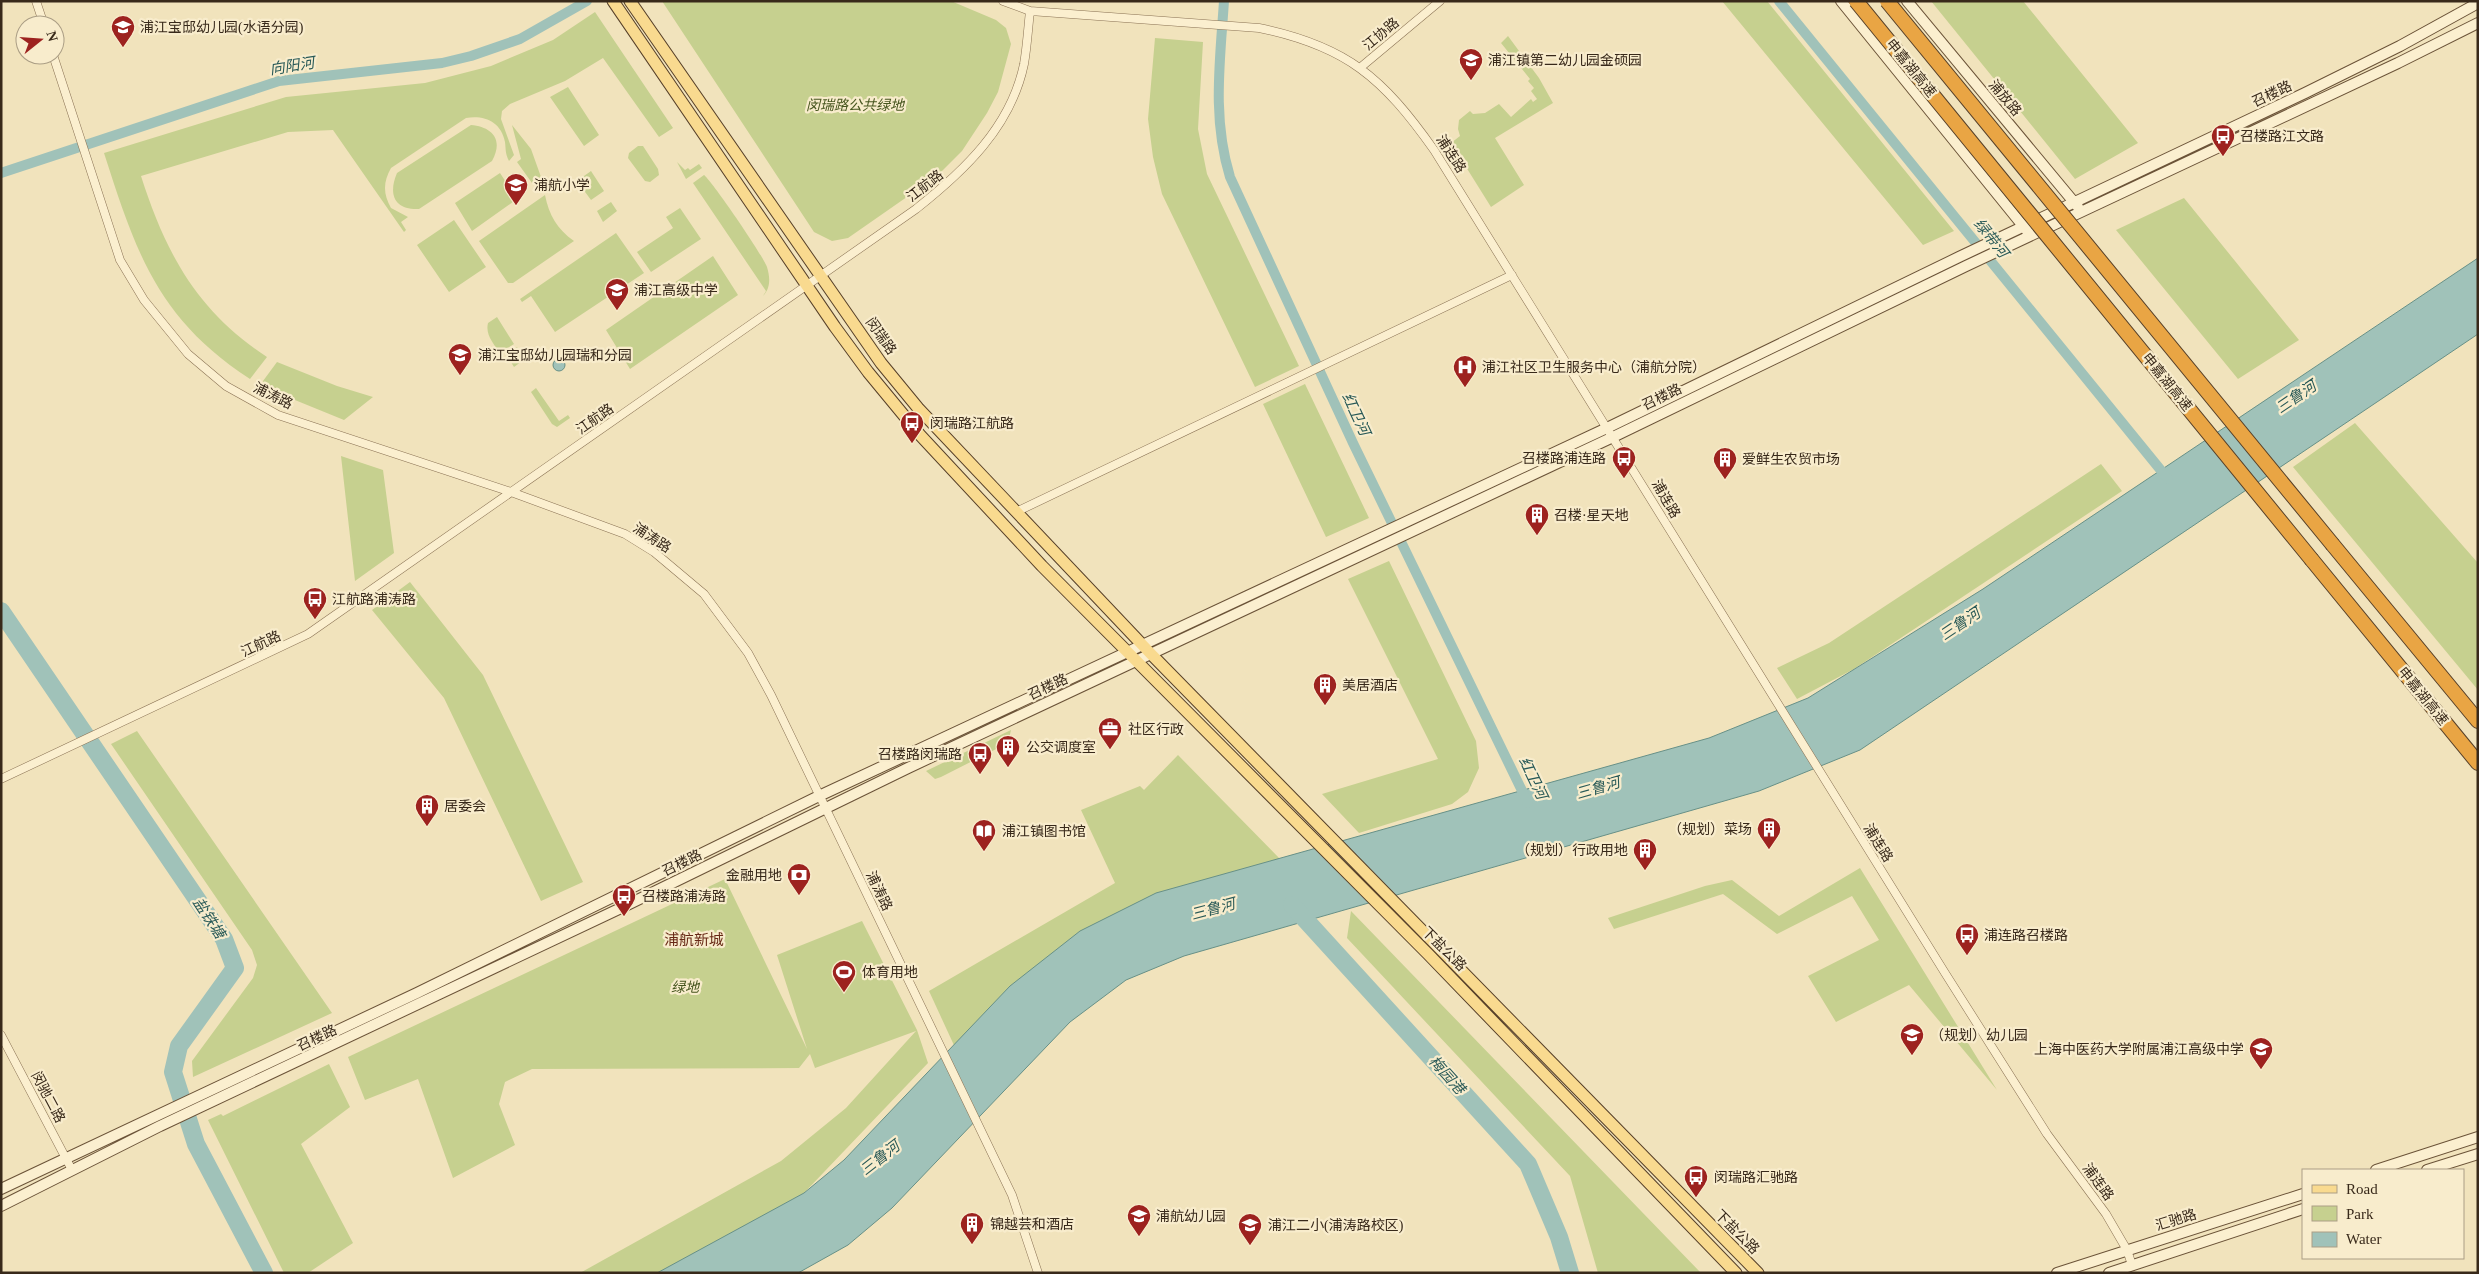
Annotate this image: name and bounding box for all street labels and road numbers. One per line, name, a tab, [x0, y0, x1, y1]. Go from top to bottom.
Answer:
street label: 江协路	[1360, 15, 1402, 53]
street label: 申嘉湖高速	[1883, 36, 1939, 100]
street label: 浦放路	[1986, 77, 2024, 119]
street label: 召楼路	[2250, 78, 2294, 110]
street label: 浦连路	[1433, 132, 1469, 176]
street label: 江航路	[904, 167, 946, 205]
street label: 闵瑞路	[863, 314, 899, 358]
street label: 申嘉湖高速	[2139, 350, 2195, 414]
street label: 浦涛路	[251, 380, 295, 412]
street label: 召楼路	[1640, 381, 1684, 413]
street label: 江航路	[573, 401, 617, 437]
street label: 浦连路	[1649, 477, 1683, 521]
street label: 浦涛路	[630, 520, 674, 556]
street label: 江航路	[239, 628, 283, 660]
street label: 申嘉湖高速	[2395, 664, 2451, 728]
street label: 召楼路	[1026, 671, 1070, 703]
street label: 浦连路	[1861, 821, 1895, 865]
street label: 召楼路	[660, 847, 704, 879]
street label: 浦涛路	[863, 869, 895, 913]
street label: 下盐公路	[1419, 923, 1470, 974]
street label: 召楼路	[295, 1022, 339, 1054]
street label: 闵驰二路	[28, 1069, 68, 1125]
street label: 浦连路	[2080, 1161, 2116, 1203]
street label: 下盐公路	[1712, 1206, 1763, 1257]
street label: 汇驰路	[2154, 1207, 2198, 1233]

